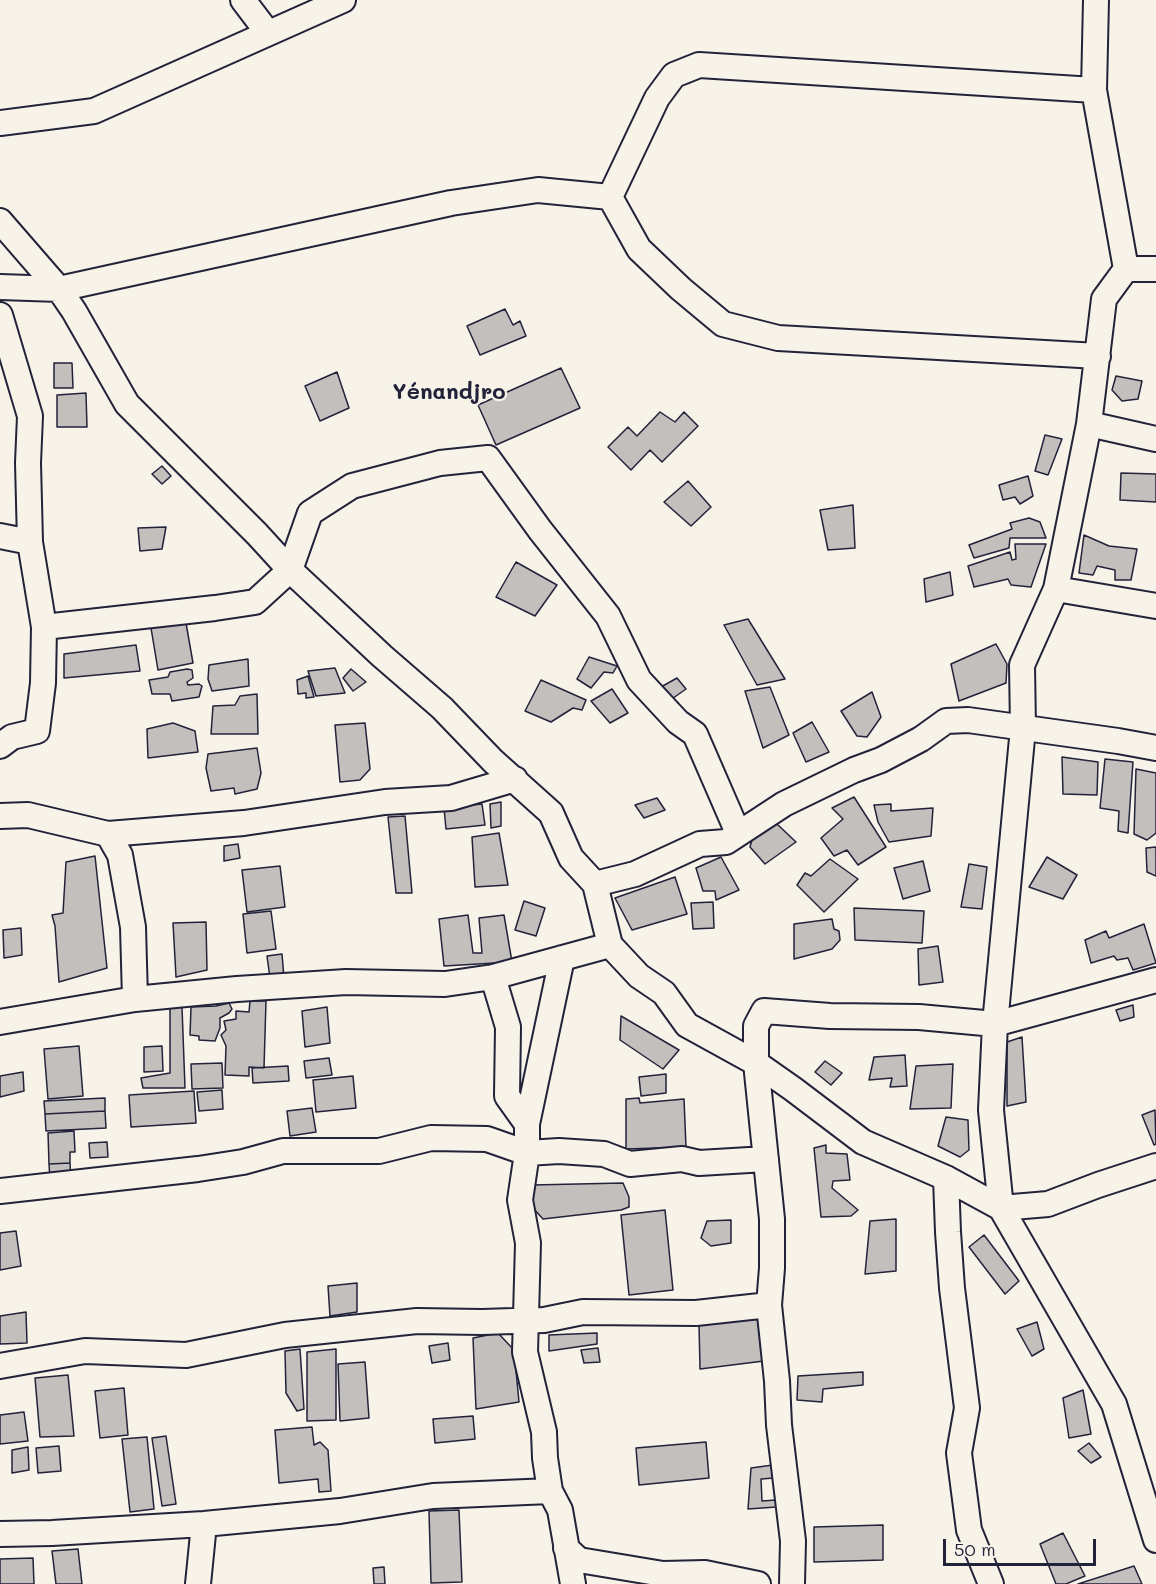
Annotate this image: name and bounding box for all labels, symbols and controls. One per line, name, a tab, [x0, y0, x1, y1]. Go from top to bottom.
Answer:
district label: Yénandjro	[392, 379, 506, 405]
scale bar	[946, 1527, 1099, 1565]
text: 50 m	[954, 1537, 996, 1561]

